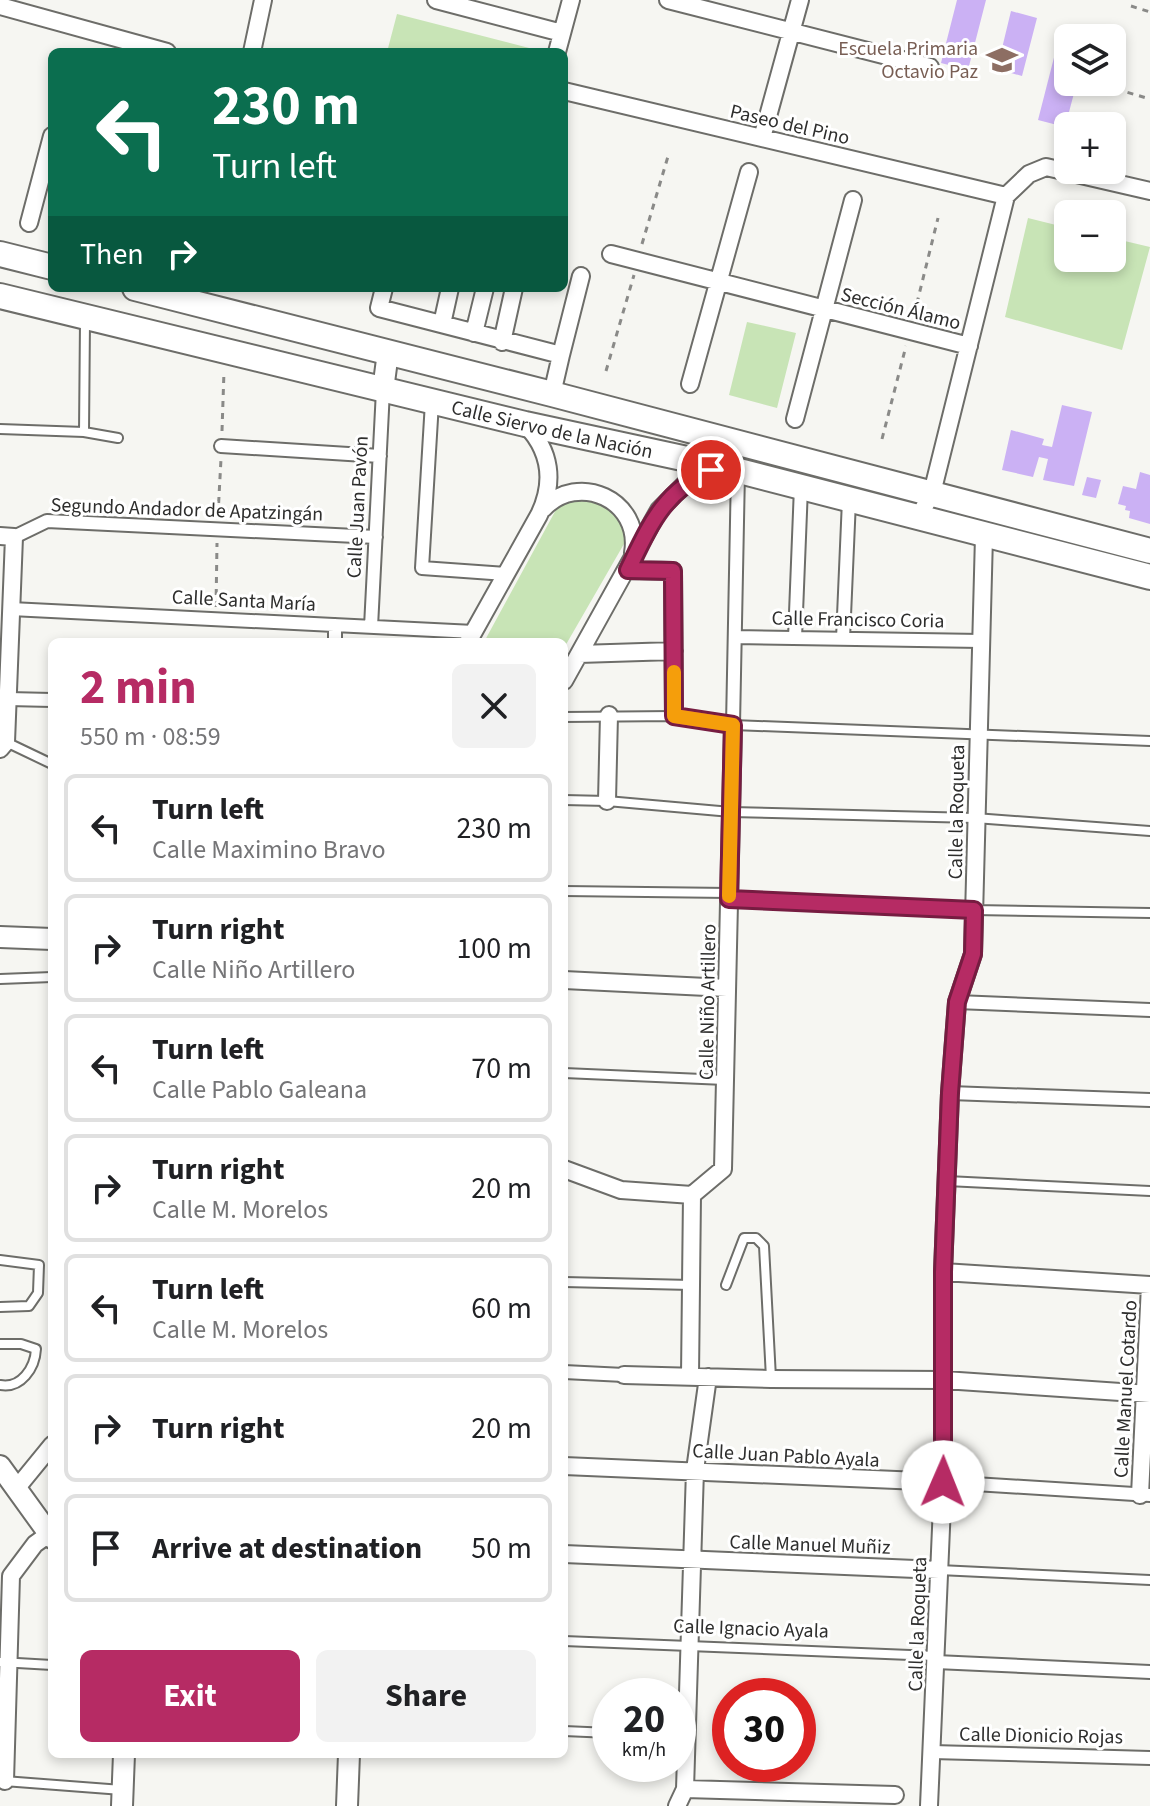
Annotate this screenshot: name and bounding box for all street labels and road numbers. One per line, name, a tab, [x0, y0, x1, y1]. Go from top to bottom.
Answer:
street label: Paseo del Pino	[727, 98, 852, 152]
street label: Sección Álamo	[838, 281, 964, 337]
street label: Calle Siervo de la Nación	[448, 394, 655, 466]
street label: Calle Juan Pavón	[340, 435, 376, 579]
street label: Segundo Andador de Apatzingán	[50, 491, 324, 529]
street label: Calle Santa María	[171, 583, 317, 619]
street label: Calle Francisco Coria	[771, 604, 945, 636]
street label: Calle la Roqueta	[942, 744, 972, 880]
street label: Calle Niño Artillero	[693, 924, 723, 1080]
street label: Calle Manuel Cotardo	[1107, 1299, 1145, 1479]
street label: Calle Juan Pablo Ayala	[692, 1437, 880, 1475]
street label: Calle Manuel Muñiz	[729, 1528, 891, 1562]
street label: Calle la Roqueta	[902, 1556, 934, 1692]
street label: Calle Ignacio Ayala	[673, 1612, 829, 1646]
street label: Calle Dionicio Rojas	[959, 1721, 1123, 1751]

